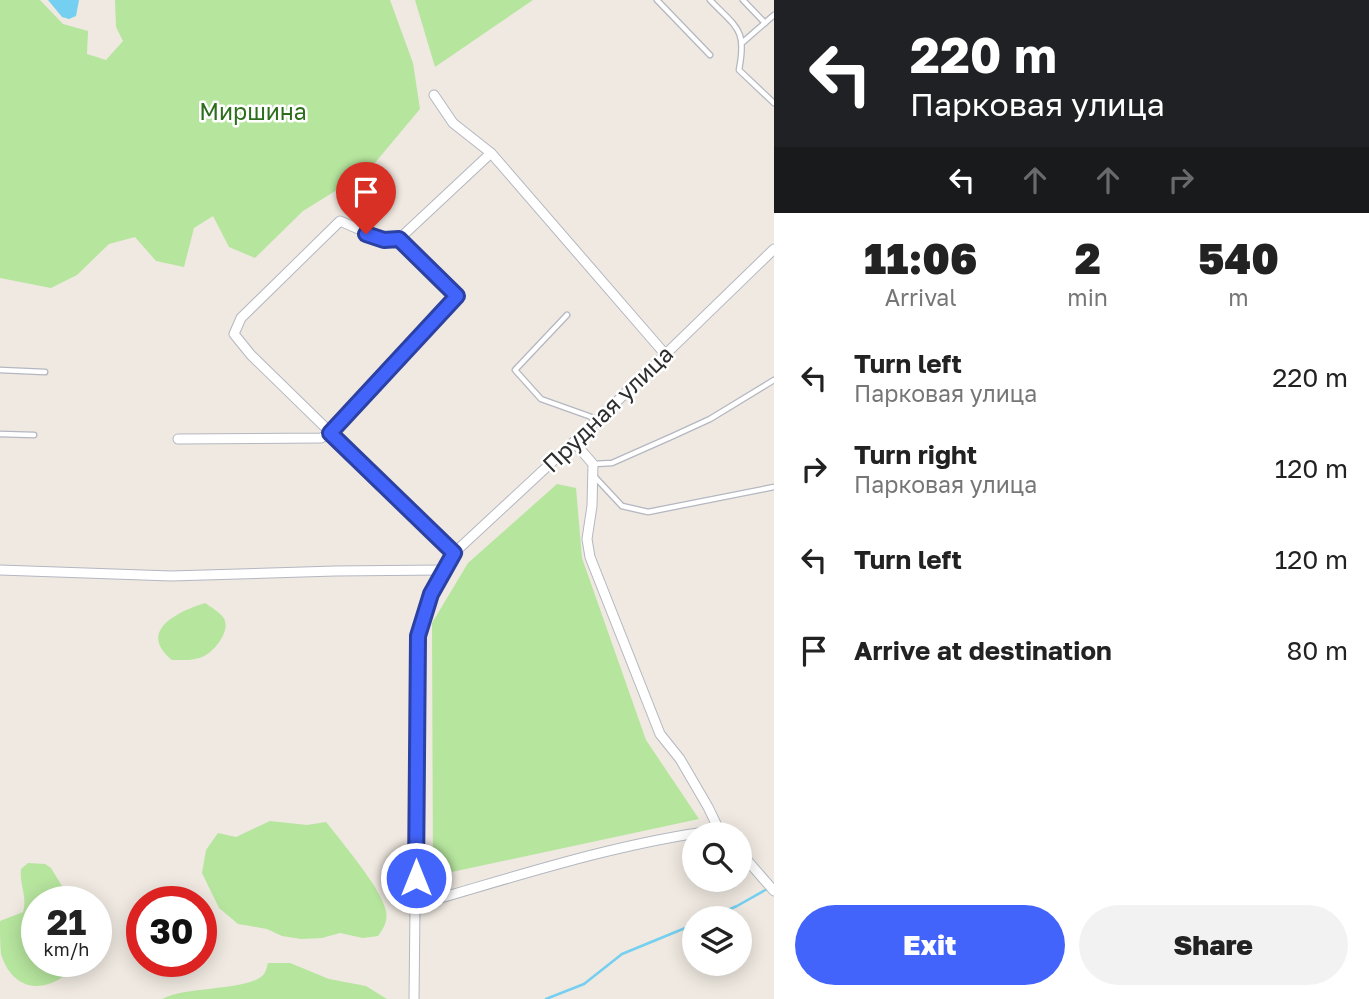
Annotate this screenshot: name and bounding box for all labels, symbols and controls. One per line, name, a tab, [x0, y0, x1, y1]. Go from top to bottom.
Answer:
text: 220 m	[910, 25, 1057, 84]
icon: left	[795, 28, 886, 119]
text: Парковая улица	[910, 85, 1165, 123]
park label: Миршина	[199, 97, 307, 125]
icon: left	[943, 161, 981, 199]
icon: ahead	[1016, 161, 1054, 199]
icon: ahead	[1089, 161, 1127, 199]
icon: right	[1162, 161, 1200, 199]
pin	[336, 162, 396, 234]
icon: arrive	[347, 173, 385, 211]
text: 11:06	[864, 233, 977, 283]
text: 2	[1075, 233, 1101, 283]
text: 540	[1198, 233, 1279, 283]
text: Arrival	[885, 283, 957, 311]
text: min	[1067, 283, 1108, 311]
text: m	[1228, 283, 1249, 311]
street label: Прудная улица	[536, 339, 678, 478]
text: Turn left	[854, 348, 962, 379]
icon: left	[795, 359, 833, 397]
text: 220 m	[1272, 362, 1348, 393]
text: Парковая улица	[854, 379, 1037, 407]
text: Turn right	[854, 439, 977, 470]
icon: right	[795, 450, 833, 488]
text: 120 m	[1275, 453, 1348, 484]
text: Парковая улица	[854, 470, 1037, 498]
icon: left	[795, 541, 833, 579]
text: Turn left	[854, 544, 962, 575]
text: 120 m	[1275, 544, 1348, 575]
icon: arrive	[795, 632, 833, 670]
text: Arrive at destination	[854, 635, 1112, 666]
text: 80 m	[1287, 635, 1348, 666]
map controls	[682, 822, 752, 976]
button: search	[682, 822, 752, 892]
position arrow	[379, 841, 453, 915]
speed limit sign: 30	[126, 886, 217, 977]
text: 21	[47, 901, 86, 943]
button: Exit	[795, 905, 1065, 985]
button: Share	[1079, 905, 1348, 985]
button: layers	[682, 906, 752, 976]
text: km/h	[44, 938, 89, 960]

